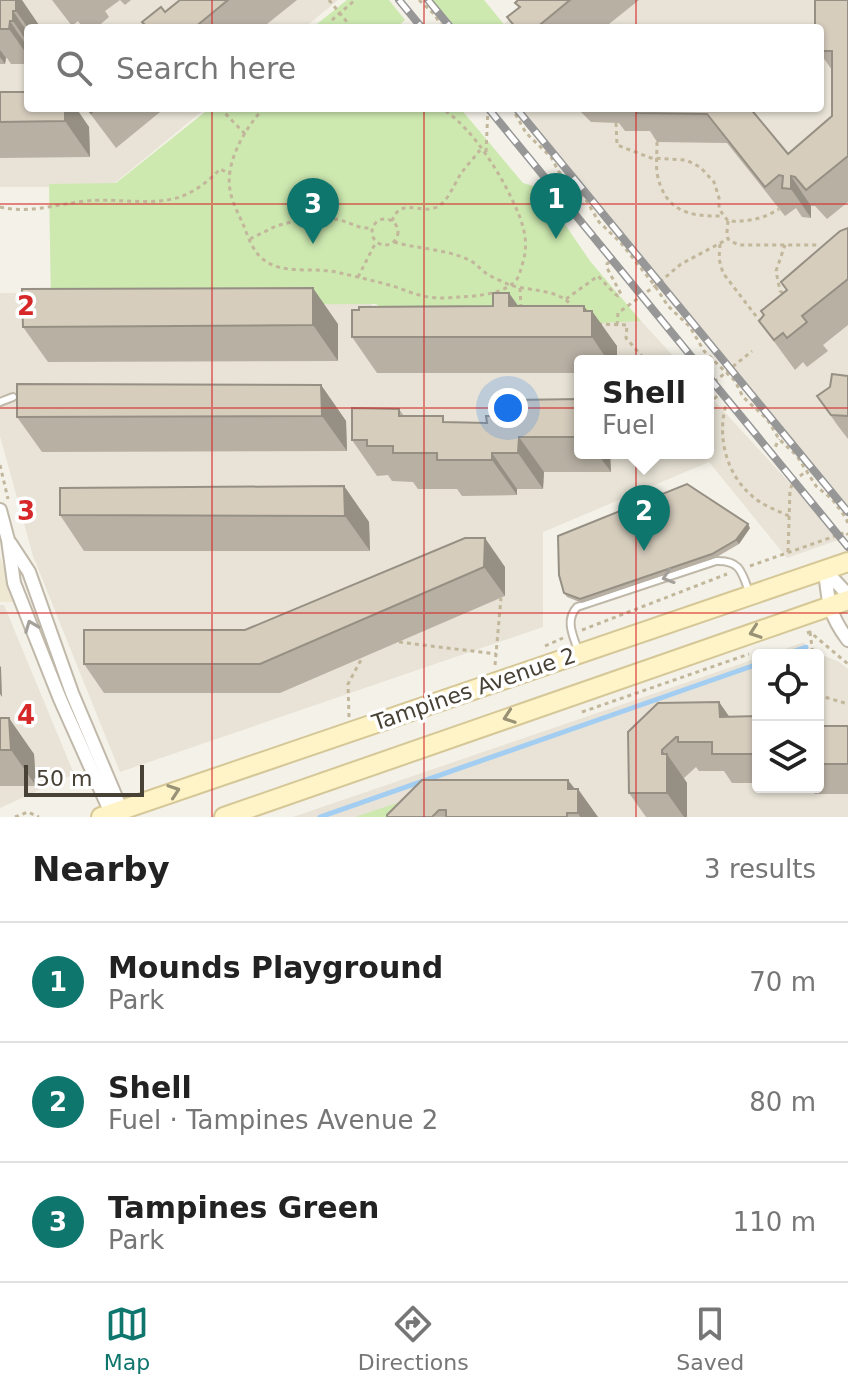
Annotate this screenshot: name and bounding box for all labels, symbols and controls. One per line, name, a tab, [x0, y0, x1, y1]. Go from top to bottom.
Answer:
search box	[24, 24, 824, 112]
icon: search	[52, 46, 96, 90]
text: Search here	[116, 51, 296, 86]
pin: 1	[530, 173, 582, 239]
pin: 3	[287, 178, 339, 244]
text: 2	[17, 291, 35, 321]
popup	[574, 355, 714, 459]
text: Shell	[602, 375, 686, 410]
your location	[488, 388, 528, 428]
text: Fuel	[602, 410, 655, 440]
pin: 2	[618, 485, 670, 551]
text: 3	[17, 496, 35, 526]
one-way arrow	[662, 567, 676, 583]
one-way arrow	[24, 620, 41, 634]
one-way arrow	[749, 622, 763, 639]
street label: Tampines Avenue 2	[368, 642, 579, 736]
map controls	[752, 649, 824, 793]
button: locate	[752, 649, 824, 721]
text: 4	[17, 700, 35, 730]
one-way arrow	[503, 708, 517, 724]
button: layers	[752, 721, 824, 793]
scale bar	[24, 761, 144, 797]
text: 50 m	[36, 766, 92, 791]
one-way arrow	[167, 784, 181, 800]
text: Nearby	[32, 849, 170, 889]
text: 3 results	[704, 854, 816, 884]
text: Mounds Playground	[108, 950, 443, 985]
text: 1	[49, 967, 67, 997]
text: 70 m	[749, 967, 816, 997]
text: Park	[108, 985, 164, 1015]
text: Shell	[108, 1070, 192, 1105]
text: 2	[49, 1087, 67, 1117]
text: 80 m	[749, 1087, 816, 1117]
text: Fuel · Tampines Avenue 2	[108, 1105, 438, 1135]
text: Tampines Green	[108, 1190, 379, 1225]
text: 3	[49, 1207, 67, 1237]
text: 110 m	[733, 1207, 816, 1237]
text: Park	[108, 1225, 164, 1255]
tab: Map	[104, 1302, 150, 1375]
tab: Directions	[358, 1302, 469, 1375]
tab: Saved	[676, 1302, 744, 1375]

